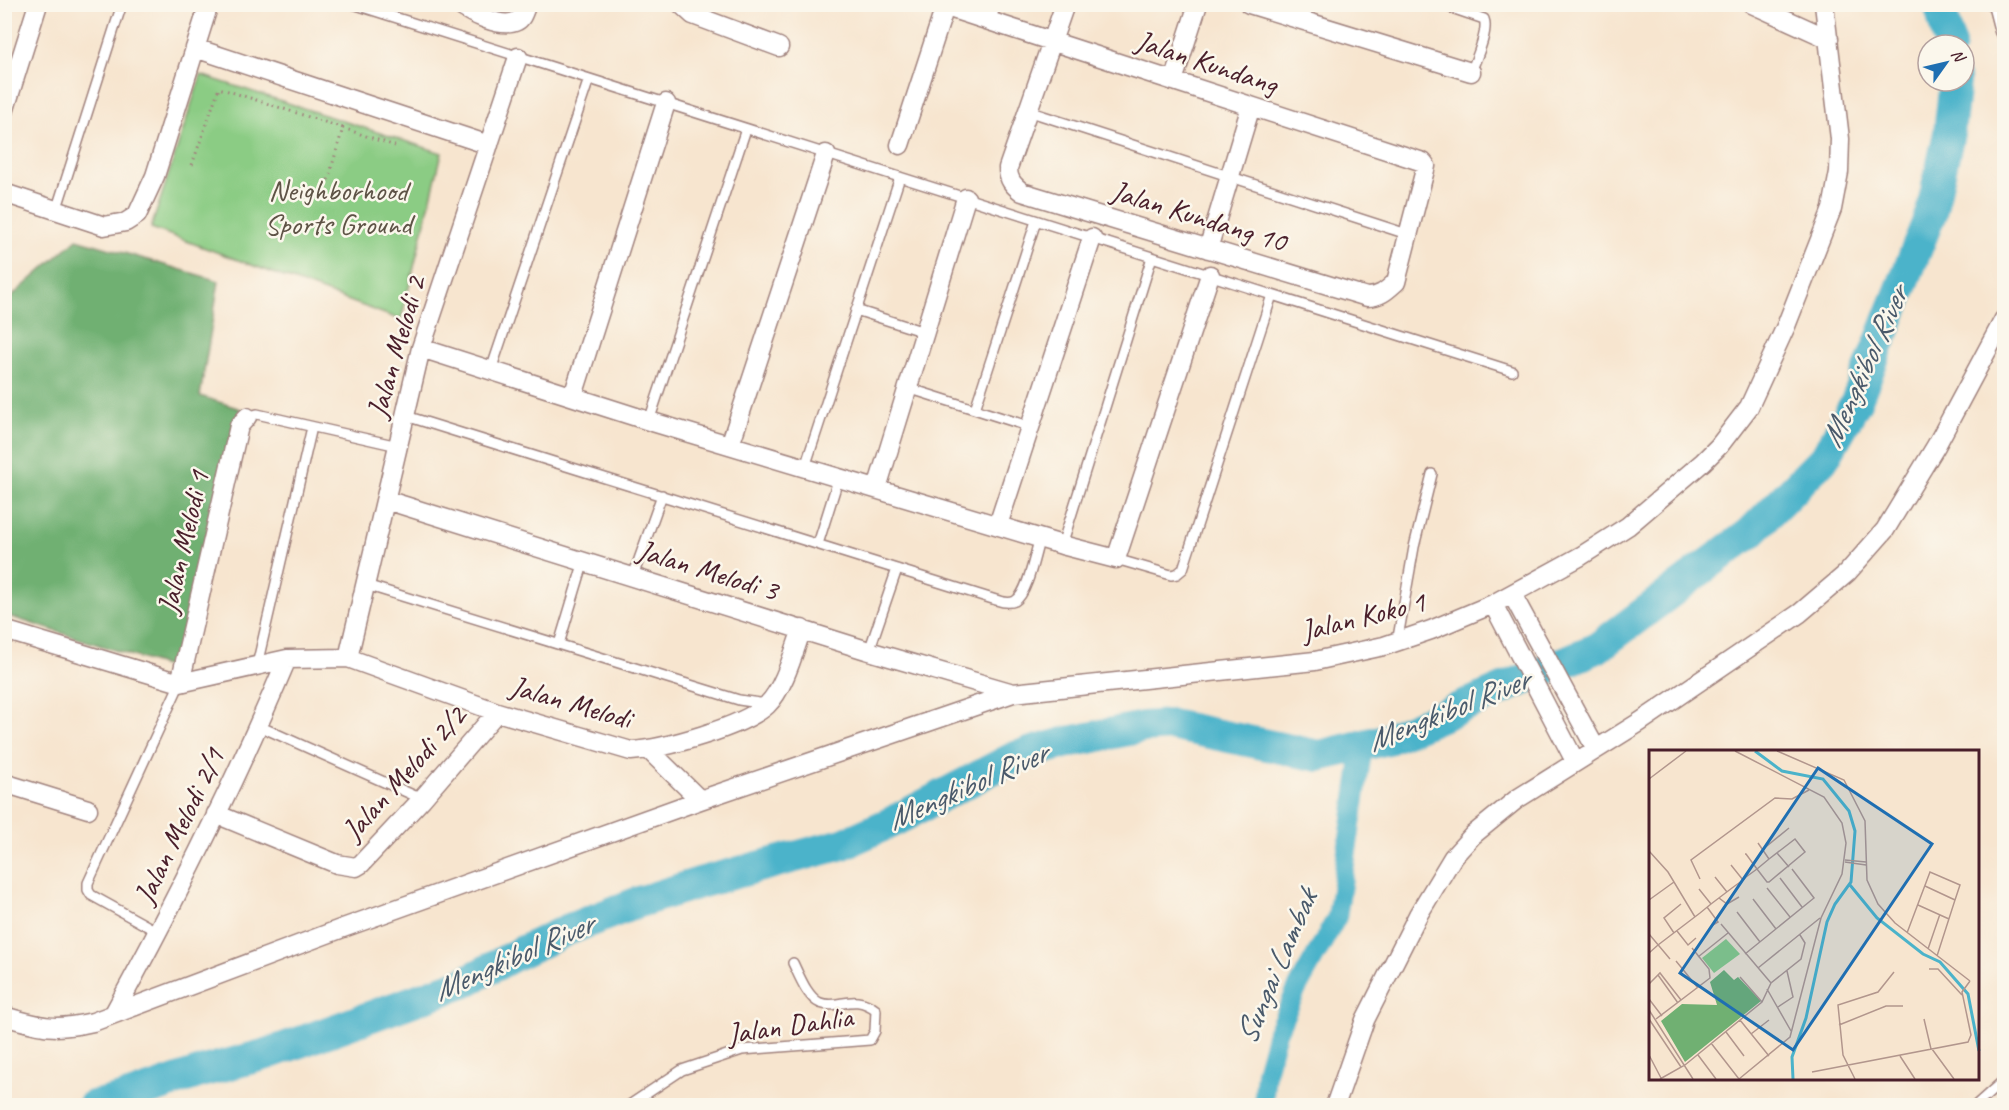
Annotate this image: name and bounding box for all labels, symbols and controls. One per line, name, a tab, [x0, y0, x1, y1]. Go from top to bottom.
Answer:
street label: Jalan Kundang	[1129, 21, 1285, 103]
north arrow	[1916, 33, 1976, 93]
text: N	[1947, 45, 1970, 67]
park label: Neighborhood Sports Ground	[264, 171, 416, 243]
street label: Jalan Kundang 10	[1105, 171, 1294, 261]
street label: Jalan Melodi 2	[357, 270, 435, 424]
water label: Mengkibol River	[1811, 276, 1920, 453]
street label: Jalan Melodi 1	[148, 466, 218, 619]
street label: Jalan Melodi 3	[631, 530, 785, 610]
street label: Jalan Koko 1	[1295, 582, 1430, 650]
water label: Mengkibol River	[1361, 657, 1540, 761]
street label: Jalan Melodi	[504, 666, 639, 738]
street label: Jalan Melodi 2/2	[332, 696, 476, 850]
water label: Mengkibol River	[881, 730, 1058, 839]
street label: Jalan Melodi 2/1	[124, 741, 234, 912]
inset map	[1649, 750, 1979, 1080]
water label: Sungai Lambak	[1225, 879, 1329, 1050]
water label: Mengkibol River	[427, 901, 604, 1010]
street label: Jalan Dahlia	[723, 997, 857, 1053]

